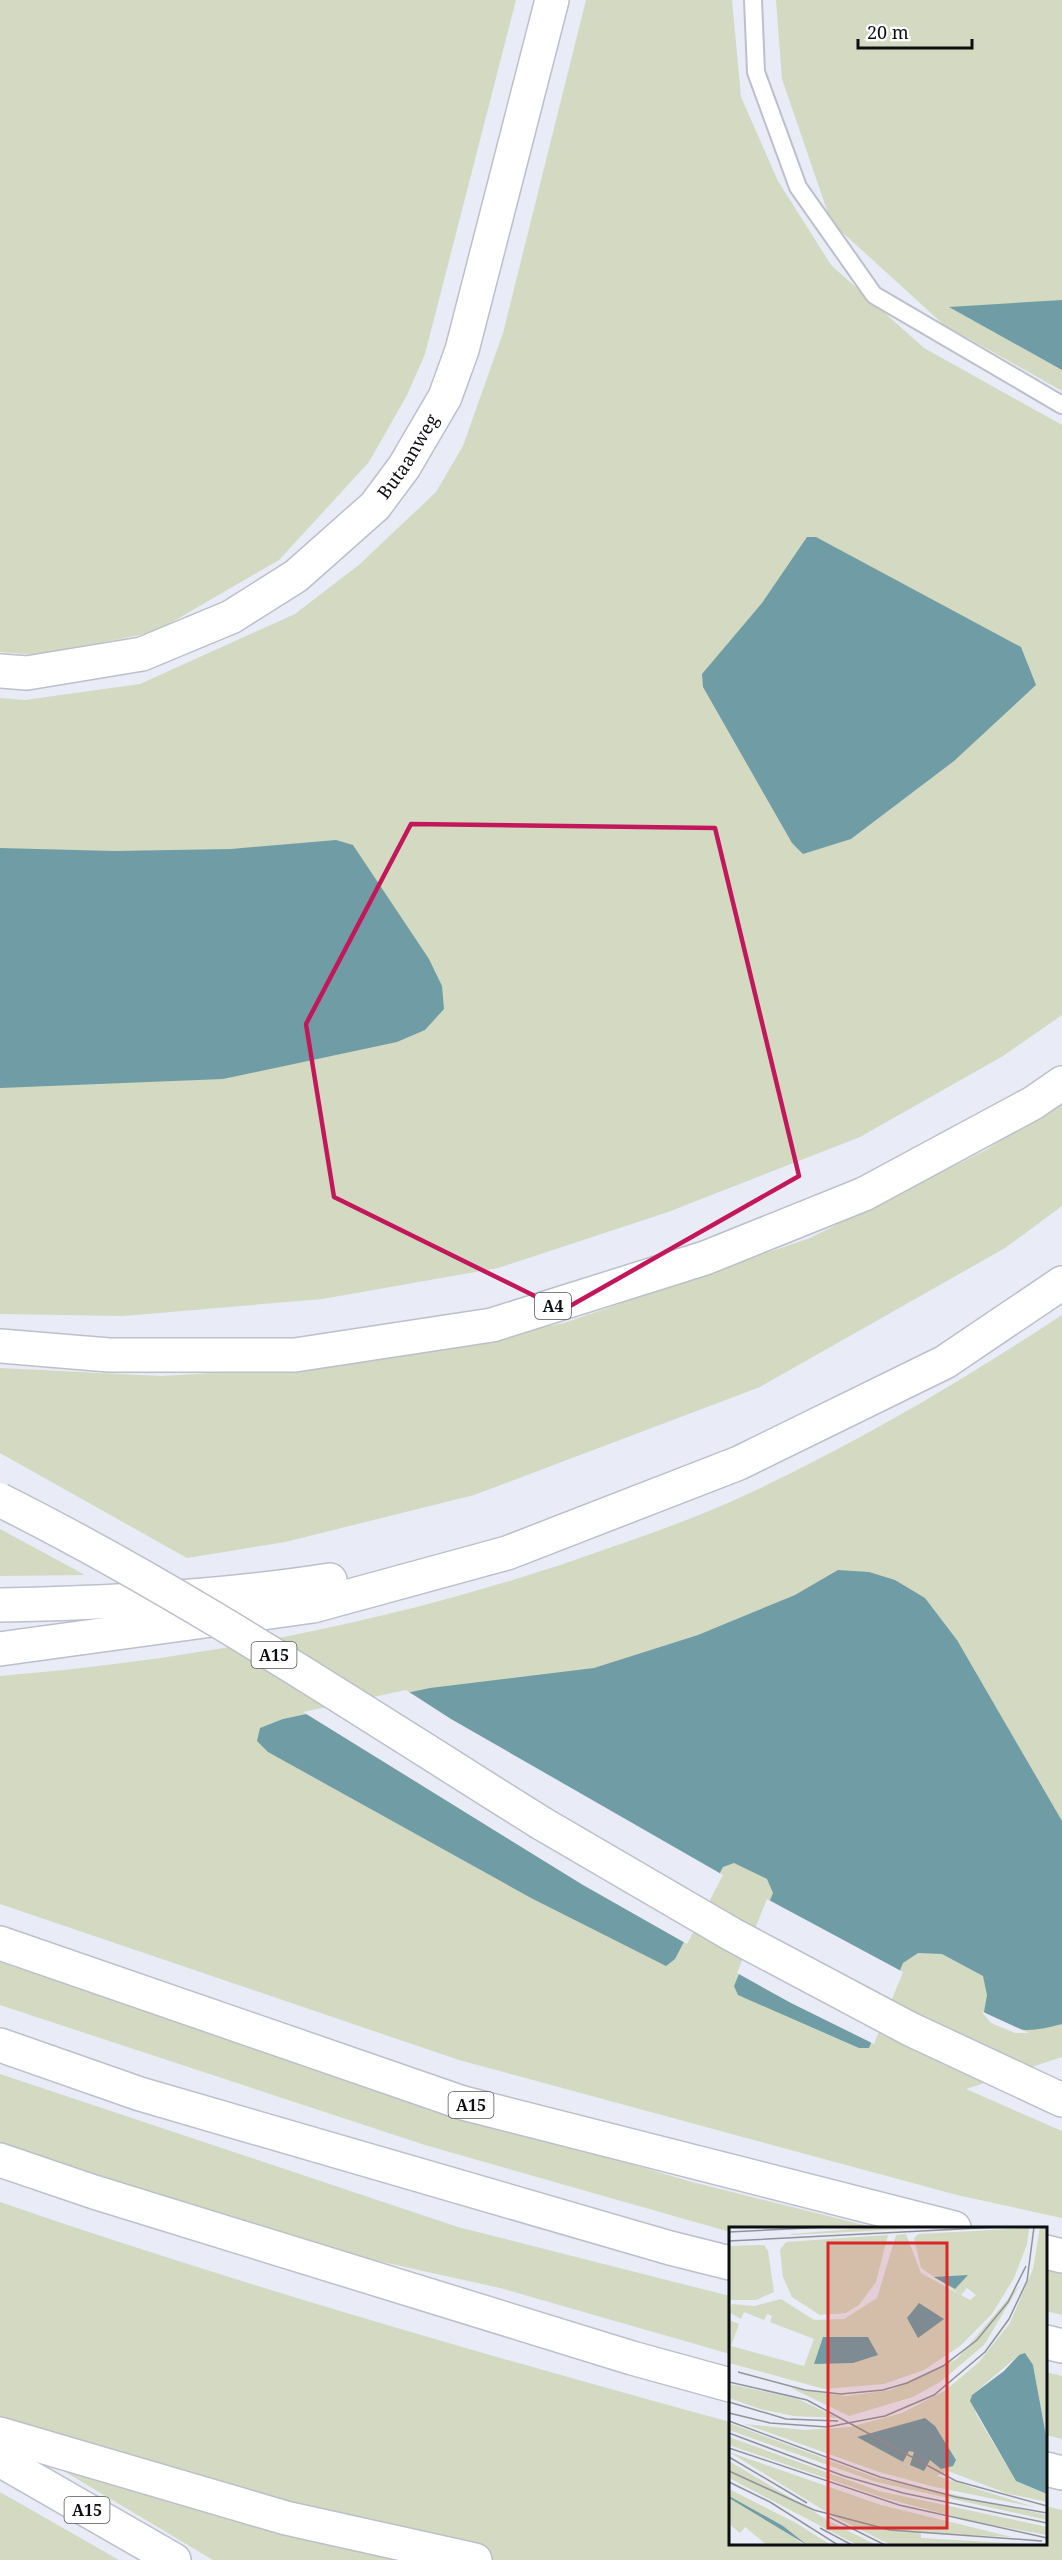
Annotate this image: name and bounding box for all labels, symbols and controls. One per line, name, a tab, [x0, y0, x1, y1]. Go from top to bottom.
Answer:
scale bar	[858, 12, 972, 50]
text: 20 m	[867, 20, 909, 44]
street label: Butaanweg	[371, 409, 444, 503]
road number: A4	[535, 1293, 571, 1319]
road number: A15	[252, 1642, 296, 1668]
road number: A15	[448, 2092, 494, 2118]
inset map	[729, 2227, 1047, 2545]
road number: A15	[64, 2497, 110, 2523]

